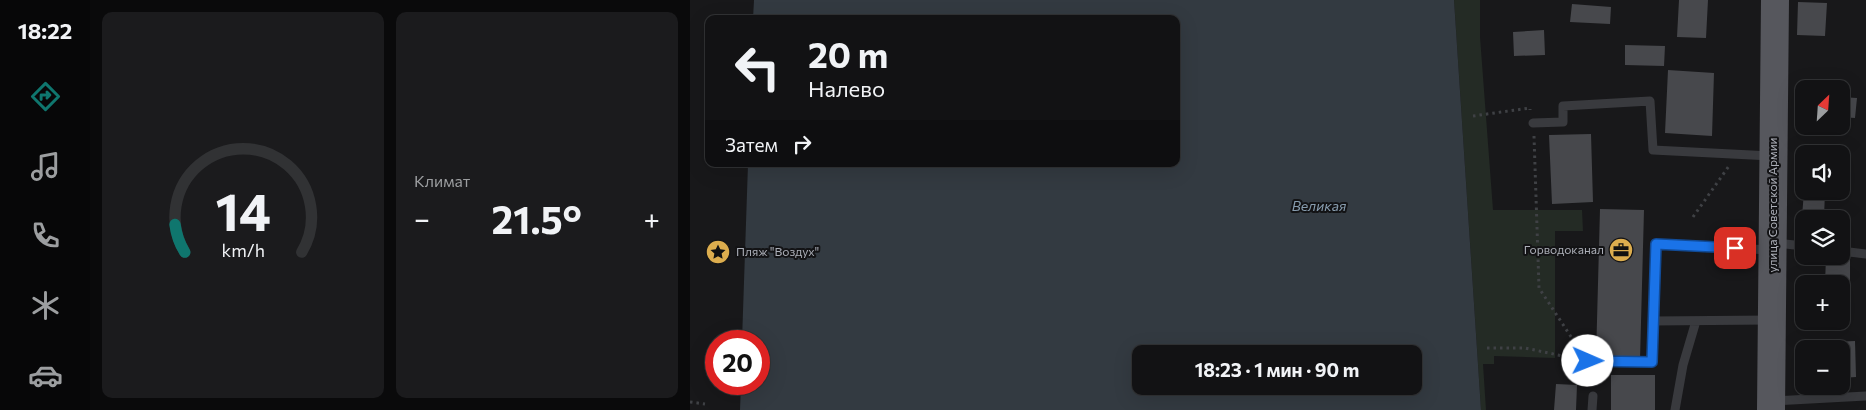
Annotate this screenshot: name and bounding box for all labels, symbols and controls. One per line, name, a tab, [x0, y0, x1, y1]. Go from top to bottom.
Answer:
text: 18:22	[18, 17, 72, 44]
text: 20 m	[808, 32, 888, 75]
icon: left	[725, 35, 790, 100]
text: Налево	[808, 75, 885, 102]
icon: directions	[28, 79, 63, 114]
north arrow	[1795, 80, 1850, 135]
map controls	[1795, 80, 1850, 395]
icon: right	[788, 130, 816, 158]
text: Затем	[725, 133, 778, 156]
street label: улица Советской Армии	[1765, 138, 1779, 272]
button: sound	[1795, 145, 1850, 200]
icon: music	[28, 149, 63, 184]
text: Климат	[414, 171, 470, 190]
text: 14	[215, 178, 271, 242]
text: 21.5°	[492, 195, 582, 242]
water label: Великая	[1292, 197, 1346, 214]
text: −	[414, 201, 430, 235]
text: +	[644, 201, 660, 235]
button: layers	[1795, 210, 1850, 265]
icon: phone	[28, 218, 63, 253]
pin	[1714, 227, 1756, 269]
icon: arrive	[1721, 234, 1749, 262]
office icon: Горводоканал	[1608, 237, 1634, 263]
text: km/h	[221, 239, 265, 261]
place icon: Пляж "Воздух"	[705, 239, 731, 265]
place label: Горводоканал	[1524, 242, 1604, 256]
place label: Пляж "Воздух"	[736, 244, 819, 258]
button: +	[1795, 275, 1850, 330]
icon: climate	[28, 288, 63, 323]
speed limit sign: 20	[705, 330, 770, 395]
position arrow	[1561, 334, 1613, 386]
button: −	[1795, 340, 1850, 395]
icon: car	[28, 358, 63, 393]
text: 18:23 · 1 мин · 90 m	[1195, 358, 1359, 381]

